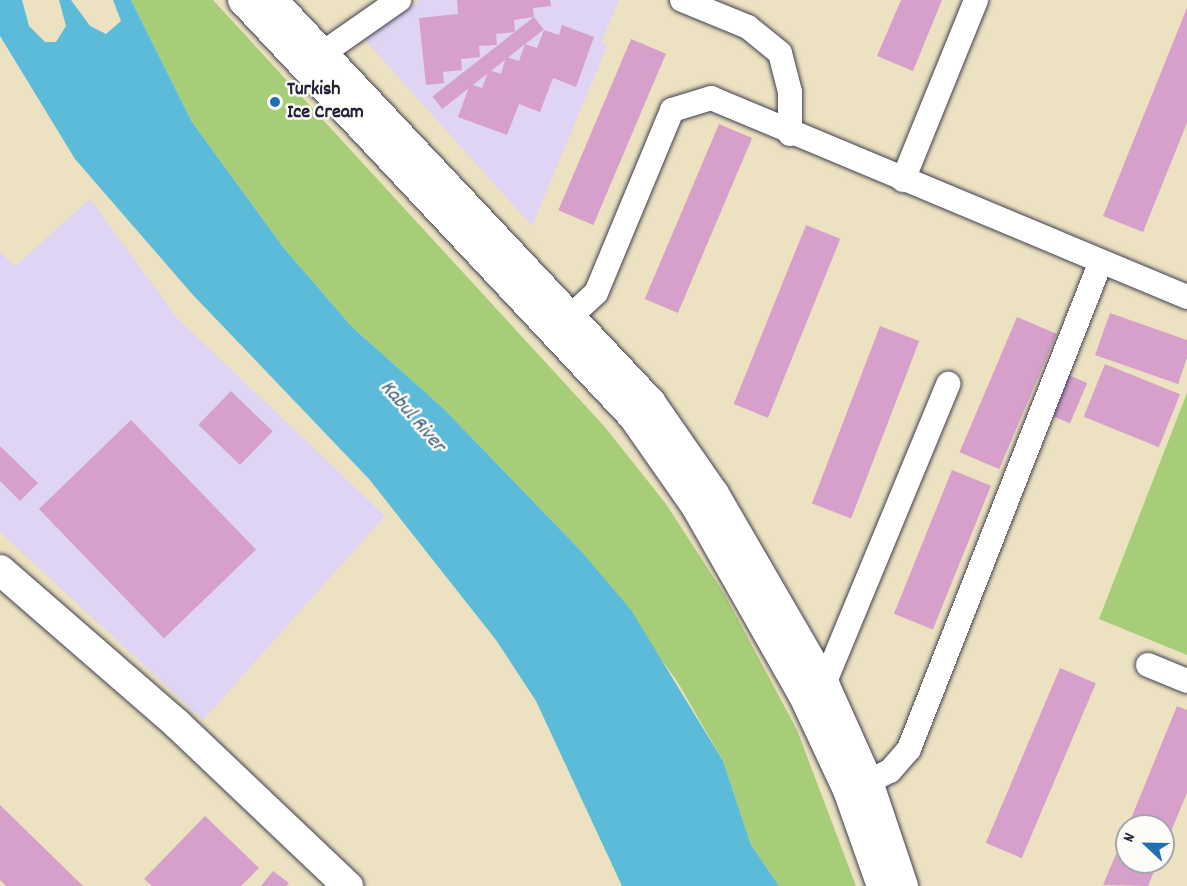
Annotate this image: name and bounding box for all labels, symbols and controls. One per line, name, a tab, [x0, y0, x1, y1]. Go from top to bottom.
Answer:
place label: Turkish Ice Cream	[287, 78, 364, 125]
marker: Turkish Ice Cream	[268, 95, 282, 109]
water label: Kabul River	[374, 376, 450, 458]
north arrow	[1115, 814, 1175, 874]
text: N	[1118, 830, 1142, 846]

